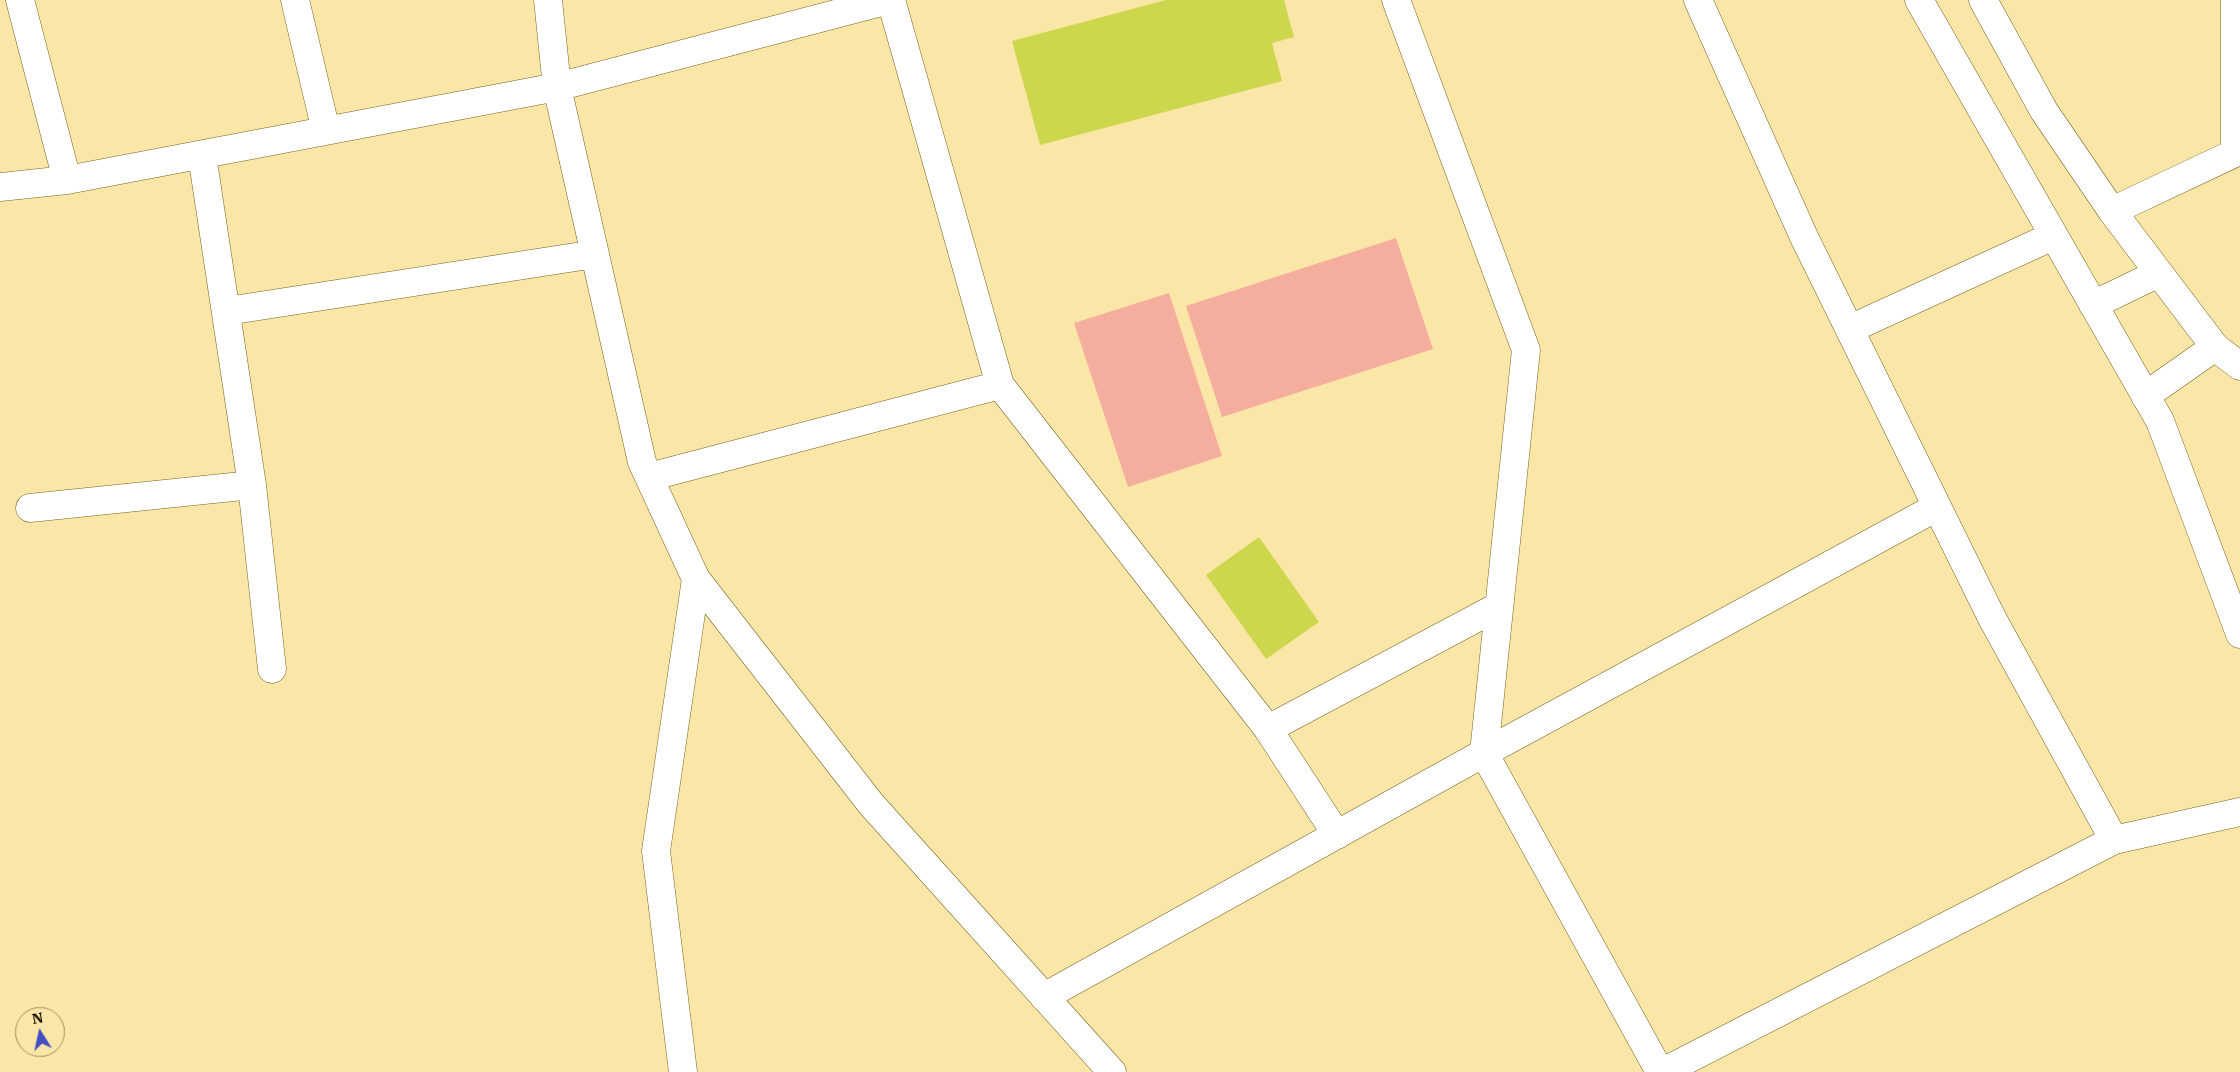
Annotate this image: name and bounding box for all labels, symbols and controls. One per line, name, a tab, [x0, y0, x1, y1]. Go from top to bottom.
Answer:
north arrow	[15, 1007, 65, 1057]
text: N	[31, 1008, 45, 1028]

